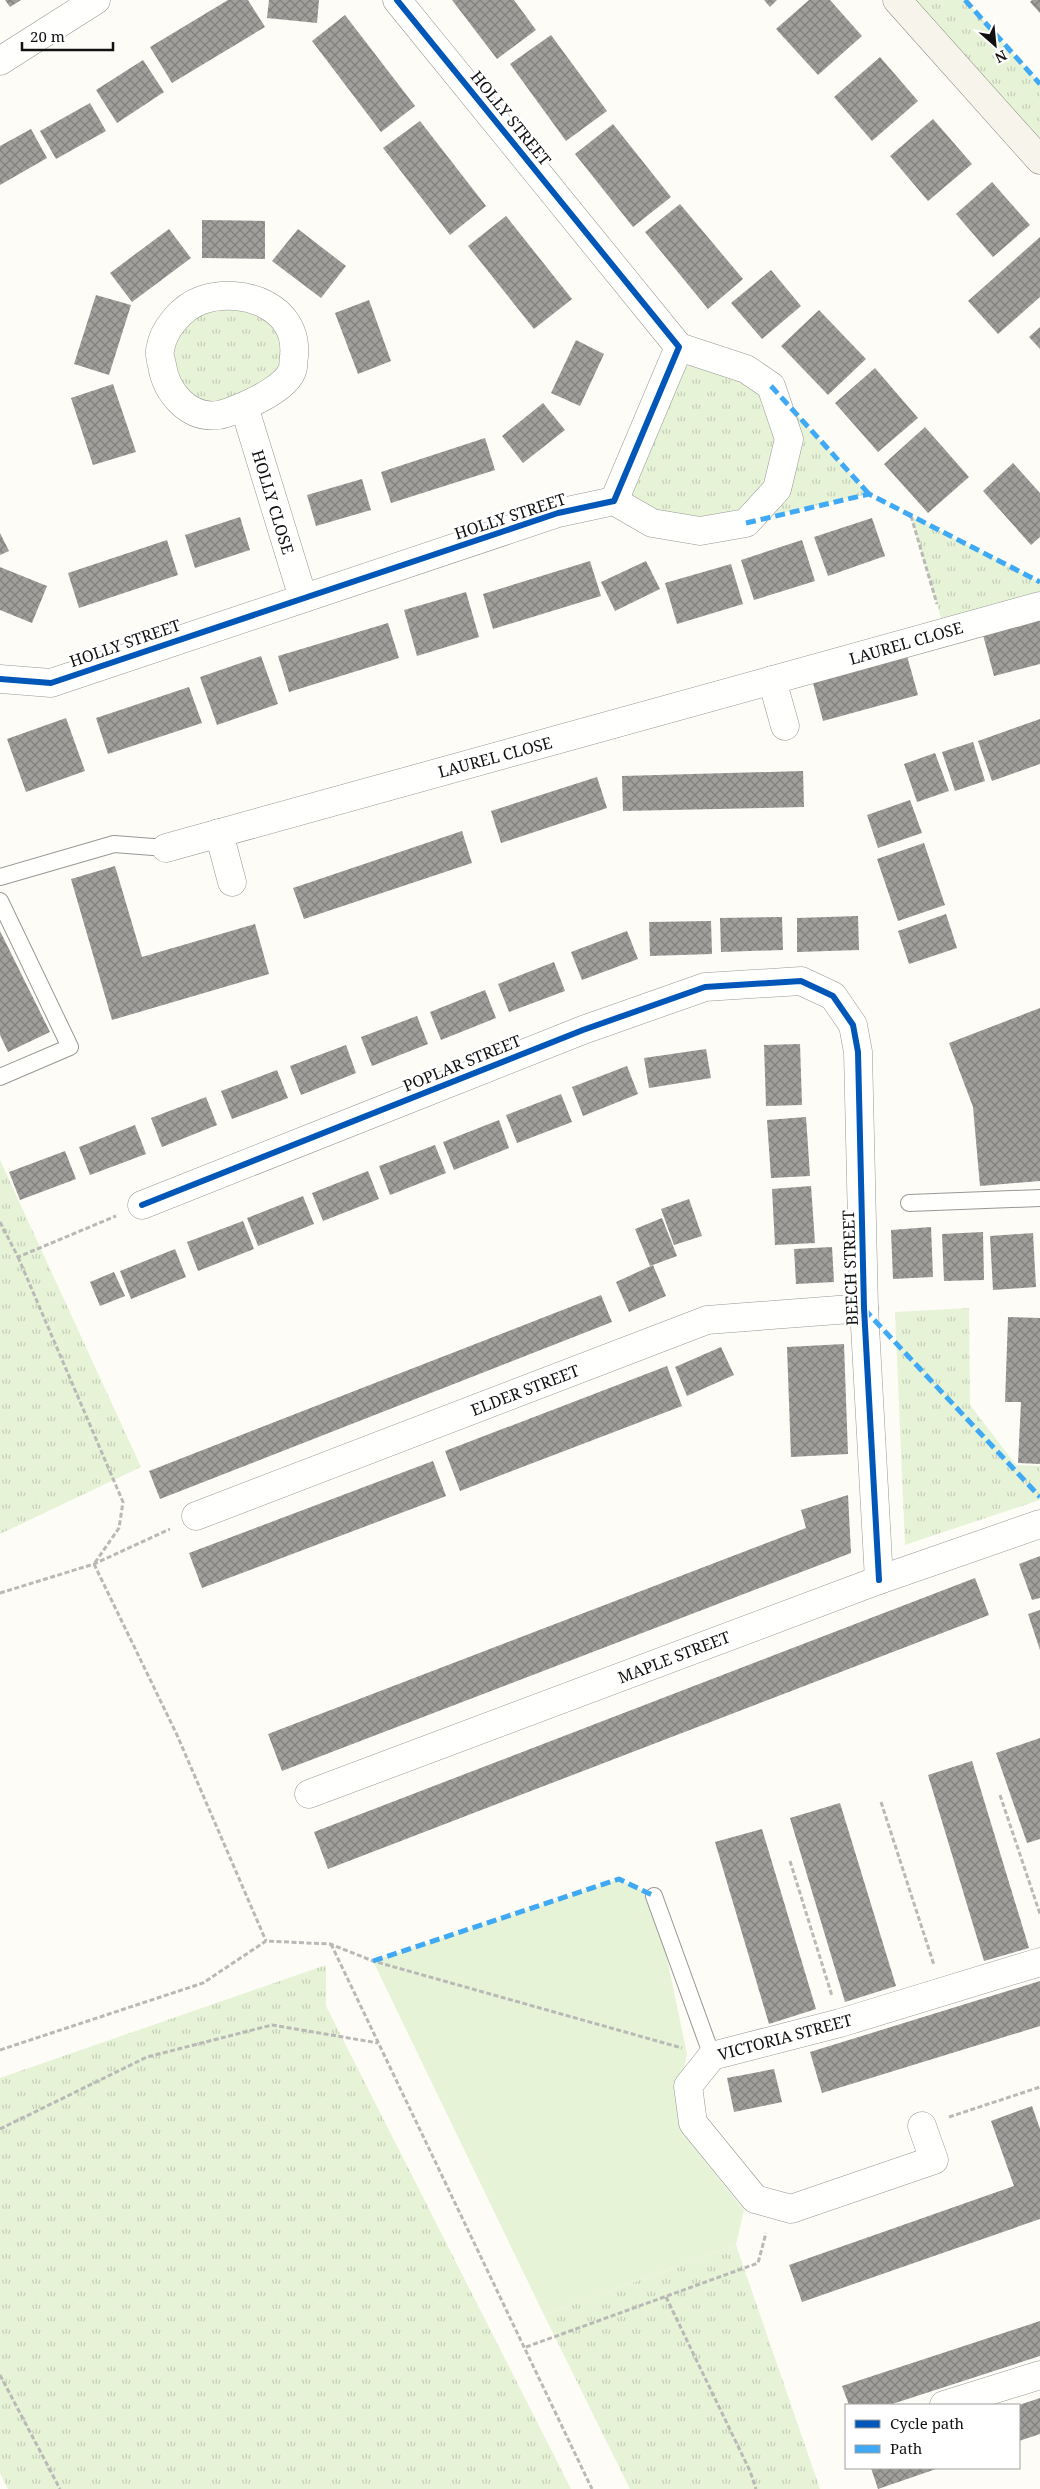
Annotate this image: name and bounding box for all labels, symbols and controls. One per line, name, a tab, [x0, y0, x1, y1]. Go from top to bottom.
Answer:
scale bar	[22, 20, 114, 52]
north arrow	[970, 20, 1020, 70]
text: 20 m	[30, 26, 65, 46]
text: N	[992, 46, 1010, 68]
street label: HOLLY STREET	[466, 66, 556, 170]
street label: HOLLY CLOSE	[247, 447, 299, 557]
street label: HOLLY STREET	[451, 488, 569, 544]
street label: HOLLY STREET	[67, 614, 184, 672]
street label: LAUREL CLOSE	[847, 616, 965, 670]
street label: LAUREL CLOSE	[435, 731, 555, 783]
street label: POPLAR STREET	[400, 1029, 524, 1097]
street label: BEECH STREET	[837, 1210, 863, 1326]
street label: ELDER STREET	[468, 1359, 583, 1421]
street label: MAPLE STREET	[615, 1625, 733, 1688]
street label: VICTORIA STREET	[715, 2008, 855, 2065]
legend	[845, 2404, 1020, 2469]
text: Cycle path	[890, 2413, 965, 2433]
text: Path	[890, 2438, 923, 2458]

